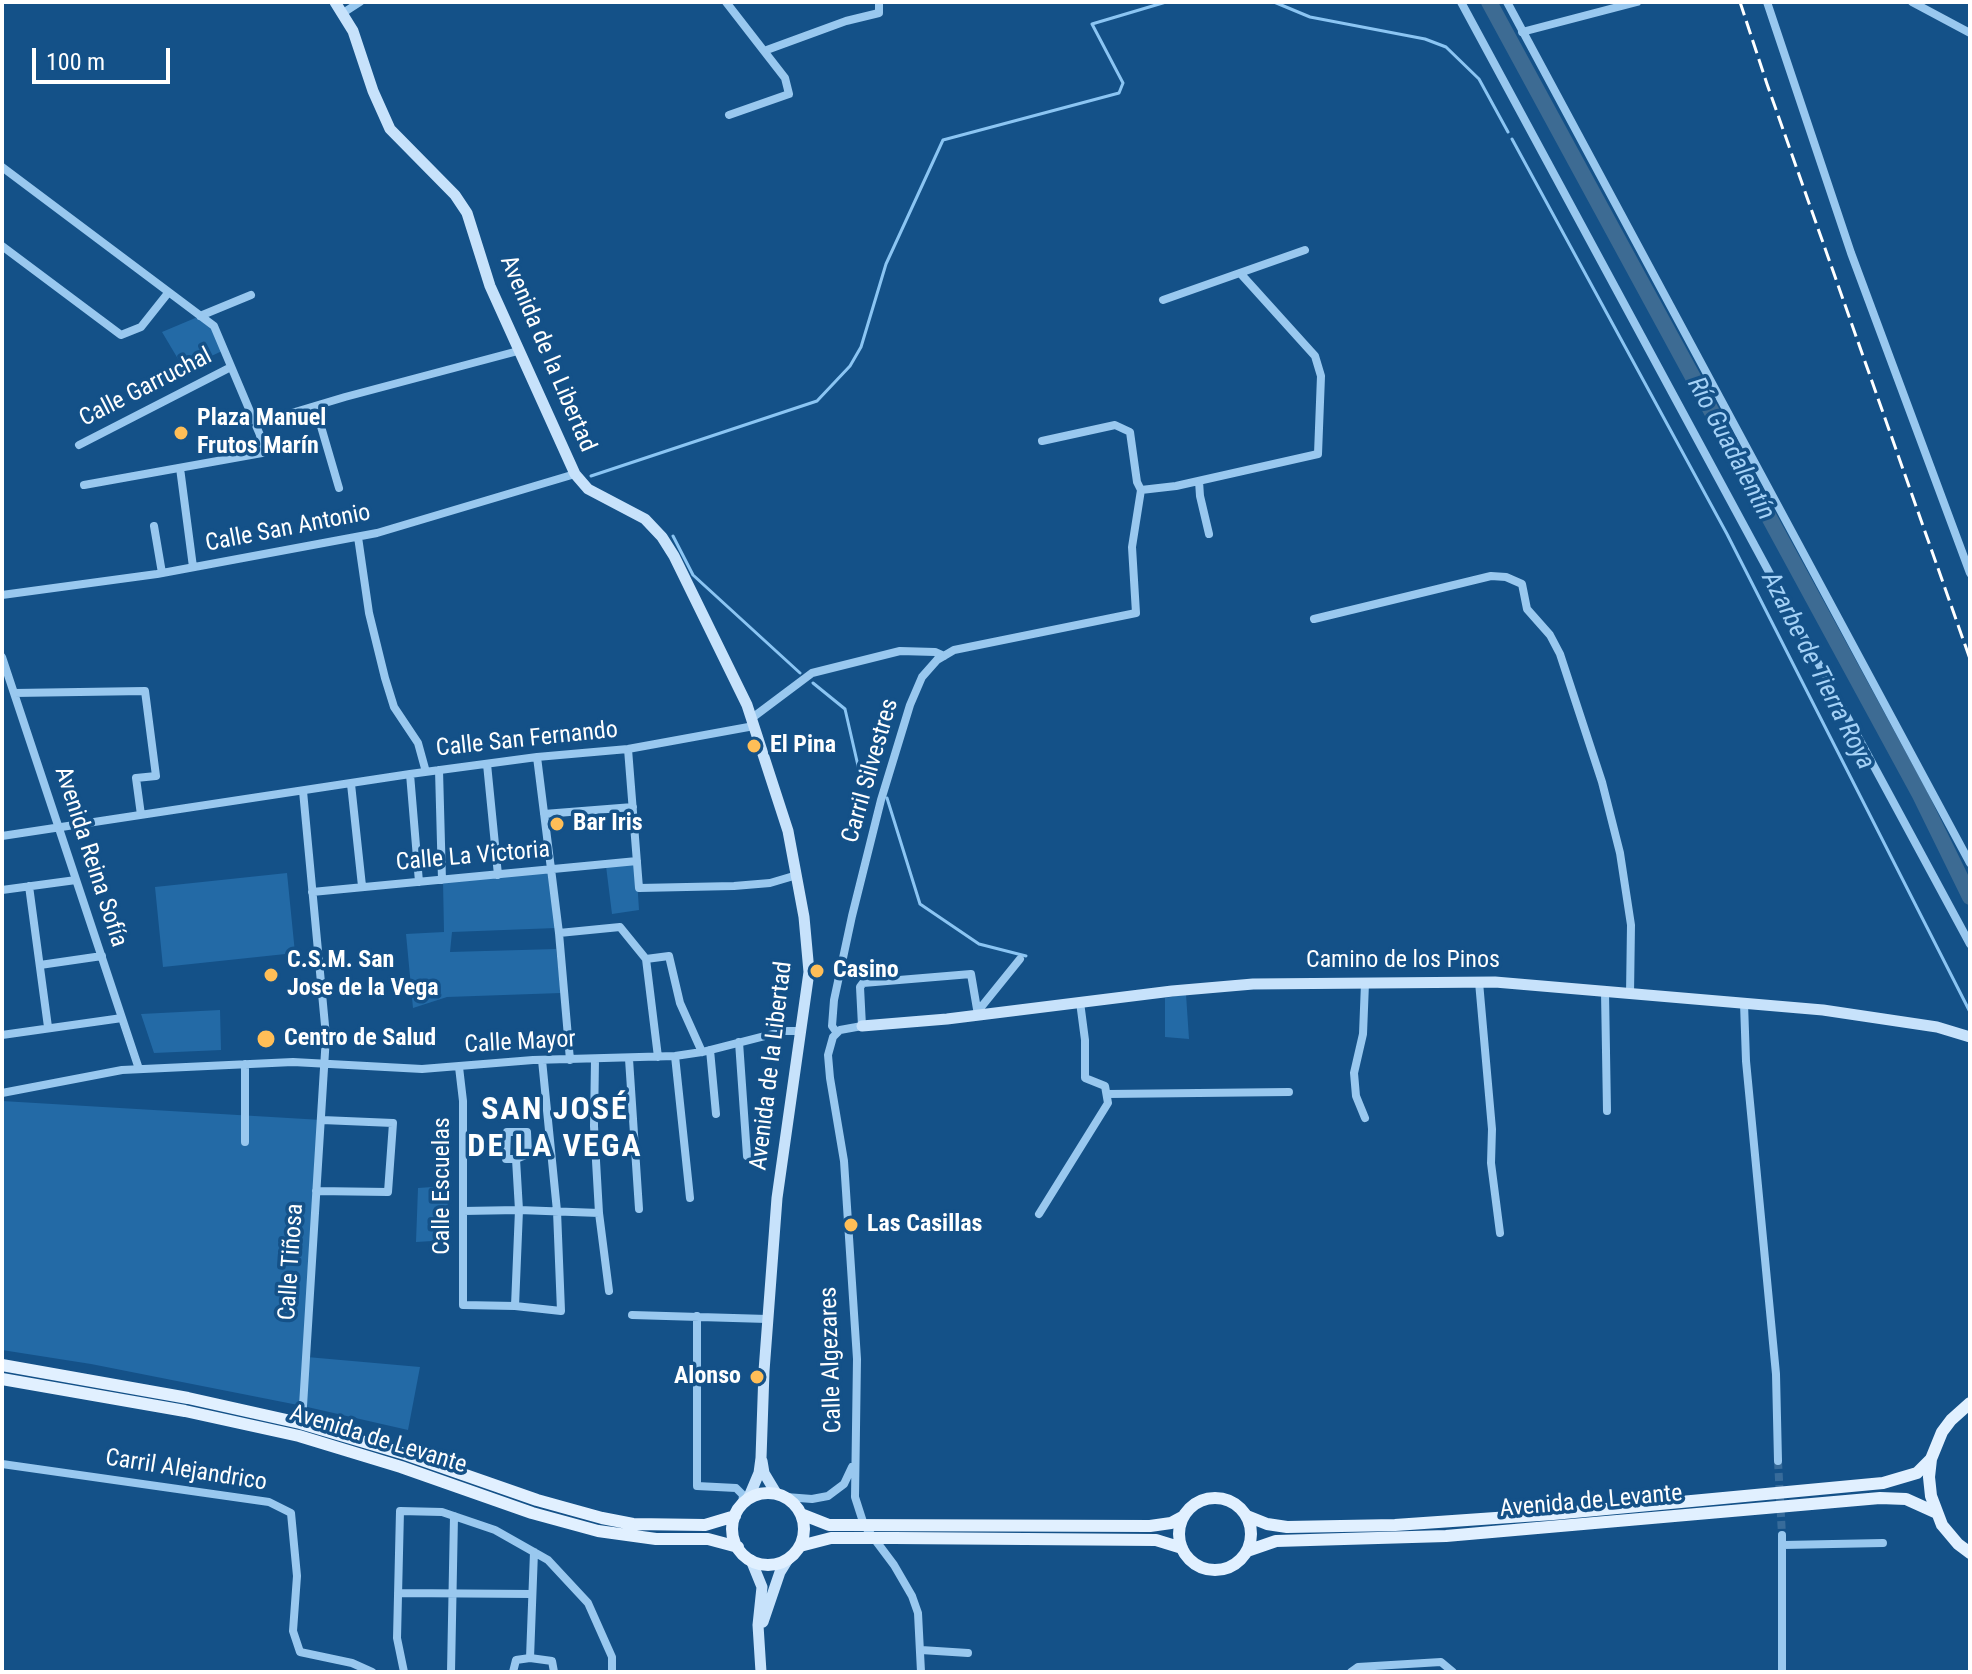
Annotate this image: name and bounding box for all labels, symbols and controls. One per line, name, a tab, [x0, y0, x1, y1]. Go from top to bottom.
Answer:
scale bar	[36, 32, 174, 82]
text: 100 m	[46, 48, 105, 76]
street label: Avenida de la Libertad	[493, 252, 601, 456]
street label: Calle Garruchal	[75, 342, 217, 434]
water label: Río Guadalentín	[1679, 372, 1781, 526]
place label: Plaza Manuel Frutos Marín	[197, 405, 326, 461]
marker: Plaza Manuel Frutos Marín	[172, 424, 190, 442]
street label: Calle San Antonio	[203, 499, 373, 559]
water label: Azarbe de Tierra Roya	[1754, 567, 1880, 775]
street label: Carril Silvestres	[837, 696, 905, 846]
street label: Calle San Fernando	[435, 716, 619, 764]
place label: El Pina	[770, 732, 836, 760]
marker: El Pina	[745, 737, 763, 755]
street label: Avenida Reina Sofía	[47, 763, 133, 951]
place label: Bar Iris	[573, 810, 643, 838]
marker: Bar Iris	[548, 815, 566, 833]
street label: Calle La Victoria	[395, 836, 551, 878]
place label: C.S.M. San Jose de la Vega	[287, 947, 439, 1003]
street label: Camino de los Pinos	[1306, 947, 1500, 975]
place label: Casino	[833, 957, 899, 985]
street label: Avenida de la Libertad	[745, 960, 799, 1172]
marker: Casino	[808, 962, 826, 980]
marker: C.S.M. San Jose de la Vega	[262, 966, 280, 984]
place label: Centro de Salud	[284, 1025, 436, 1053]
street label: Calle Mayor	[464, 1026, 576, 1060]
marker: Centro de Salud	[255, 1028, 277, 1050]
district label: SAN JOSÉ DE LA VEGA	[467, 1092, 643, 1167]
street label: Calle Escuelas	[429, 1117, 457, 1255]
street label: Calle Tiñosa	[274, 1203, 310, 1321]
place label: Las Casillas	[867, 1211, 982, 1239]
marker: Las Casillas	[842, 1216, 860, 1234]
street label: Calle Algezares	[815, 1286, 849, 1434]
place label: Alonso	[674, 1363, 741, 1391]
marker: Alonso	[748, 1368, 766, 1386]
street label: Avenida de Levante	[286, 1399, 470, 1481]
street label: Carril Alejandrico	[103, 1444, 269, 1498]
street label: Avenida de Levante	[1498, 1480, 1684, 1524]

